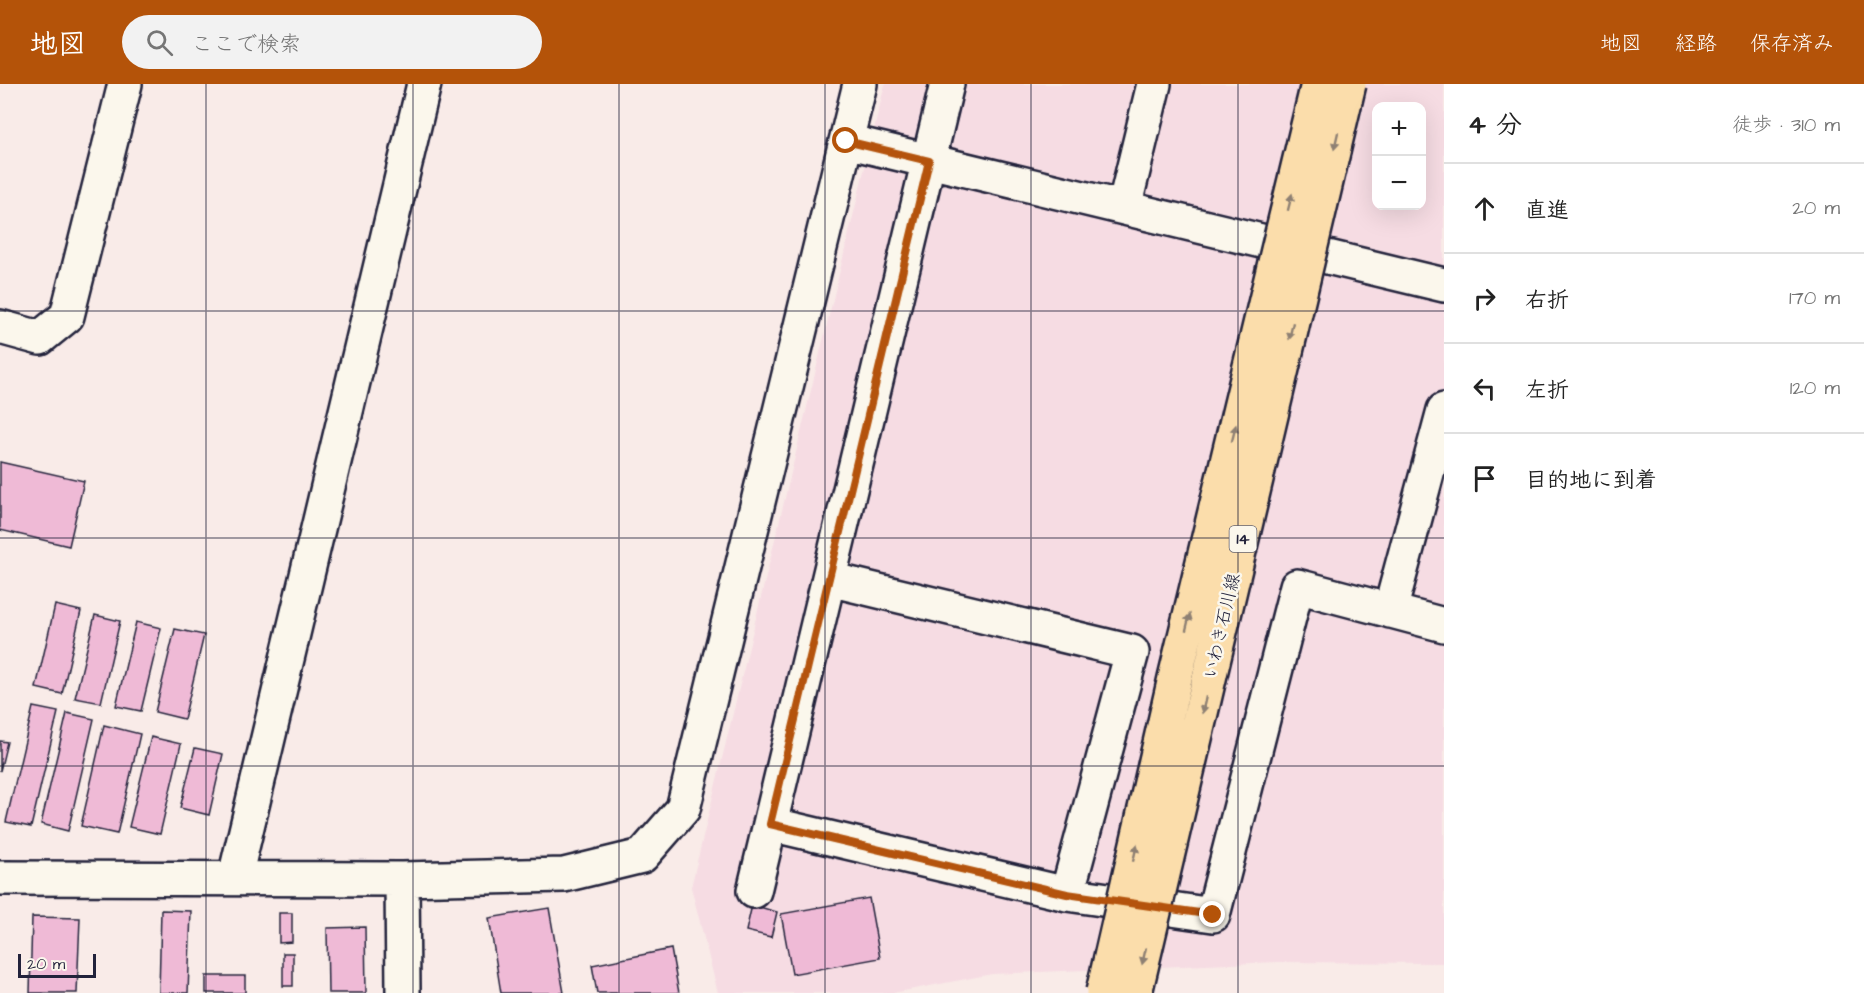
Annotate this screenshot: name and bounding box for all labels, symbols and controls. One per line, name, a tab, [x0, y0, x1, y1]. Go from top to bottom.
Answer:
search box	[122, 15, 542, 69]
text: 地図	[30, 25, 86, 64]
icon: search	[143, 26, 176, 59]
text: ここで検索	[191, 29, 301, 60]
text: 地図	[1600, 29, 1642, 58]
text: 経路	[1675, 29, 1717, 58]
text: 保存済み	[1750, 29, 1834, 58]
map controls	[1372, 102, 1426, 210]
button: +	[1372, 102, 1426, 156]
text: 4 分	[1468, 107, 1522, 143]
text: 徒歩 · 310 m	[1732, 111, 1840, 139]
route start	[832, 127, 858, 153]
one-way arrow	[1331, 132, 1340, 151]
button: −	[1372, 156, 1426, 210]
icon: ahead	[1468, 192, 1501, 225]
one-way arrow	[1285, 193, 1295, 211]
text: 20 m	[1792, 194, 1840, 222]
text: 直進	[1525, 195, 1569, 226]
icon: right	[1468, 282, 1501, 315]
text: 170 m	[1789, 284, 1840, 312]
text: 右折	[1525, 285, 1569, 316]
one-way arrow	[1286, 321, 1296, 340]
icon: left	[1468, 372, 1501, 405]
text: 120 m	[1790, 374, 1840, 402]
text: 左折	[1525, 375, 1569, 406]
one-way arrow	[1230, 423, 1240, 442]
icon: arrive	[1468, 462, 1501, 495]
text: 目的地に到着	[1525, 465, 1657, 496]
road number: 14	[1230, 526, 1256, 552]
street label: いわき石川線	[1198, 571, 1246, 681]
one-way arrow	[1184, 613, 1194, 631]
one-way arrow	[1198, 695, 1208, 714]
one-way arrow	[1131, 843, 1140, 862]
route end	[1199, 901, 1225, 927]
one-way arrow	[1139, 946, 1148, 965]
scale bar	[18, 951, 96, 978]
text: 20 m	[27, 953, 65, 975]

